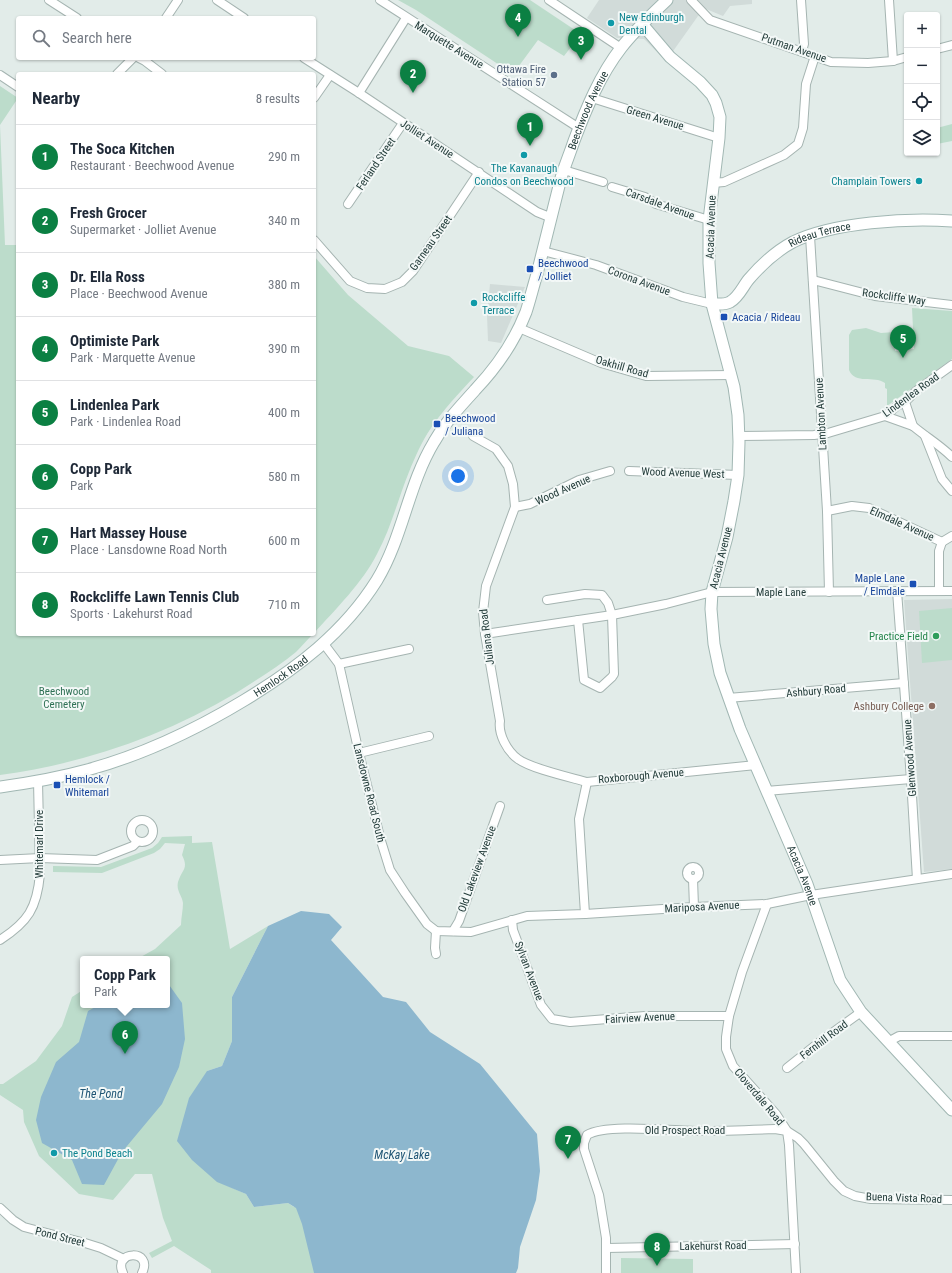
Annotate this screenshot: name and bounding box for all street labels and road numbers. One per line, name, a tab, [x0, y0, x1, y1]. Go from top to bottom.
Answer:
street label: Marquette Avenue	[412, 19, 486, 71]
street label: Putman Avenue	[760, 31, 828, 65]
street label: Beechwood Avenue	[565, 69, 611, 151]
street label: Green Avenue	[625, 103, 685, 133]
street label: Jolliet Avenue	[398, 117, 456, 161]
street label: Ferland Street	[354, 135, 398, 193]
street label: Carsdale Avenue	[624, 185, 696, 223]
street label: Acacia Avenue	[703, 195, 719, 259]
street label: Garneau Street	[407, 213, 455, 273]
street label: Rideau Terrace	[786, 219, 852, 250]
street label: Corona Avenue	[606, 264, 672, 298]
street label: Rockcliffe Way	[861, 286, 927, 308]
street label: Oakhill Road	[594, 353, 650, 381]
street label: Lindenlea Road	[880, 370, 942, 420]
street label: Lambton Avenue	[813, 378, 829, 450]
street label: Wood Avenue West	[641, 465, 725, 481]
street label: Wood Avenue	[533, 472, 593, 508]
street label: Elmdale Avenue	[868, 504, 936, 544]
street label: Acacia Avenue	[707, 525, 735, 591]
street label: Maple Lane	[756, 586, 806, 599]
street label: Juliana Road	[477, 608, 497, 666]
street label: Hemlock Road	[251, 653, 310, 699]
street label: Ashbury Road	[786, 682, 846, 700]
street label: Glenwood Avenue	[901, 719, 919, 797]
street label: Lansdowne Road South	[350, 742, 388, 844]
street label: Roxborough Avenue	[598, 766, 684, 786]
street label: Whitemarl Drive	[33, 810, 46, 878]
street label: Old Lakeview Avenue	[455, 824, 499, 914]
street label: Acacia Avenue	[785, 843, 820, 907]
street label: Mariposa Avenue	[664, 899, 740, 915]
street label: Sylvan Avenue	[512, 940, 546, 1002]
street label: Fairview Avenue	[605, 1010, 675, 1026]
street label: Fernhill Road	[798, 1018, 850, 1062]
street label: Cloverdale Road	[731, 1066, 787, 1128]
street label: Old Prospect Road	[645, 1124, 725, 1137]
street label: Buena Vista Road	[866, 1190, 942, 1206]
street label: Pond Street	[34, 1225, 86, 1249]
street label: Lakehurst Road	[679, 1239, 747, 1253]

